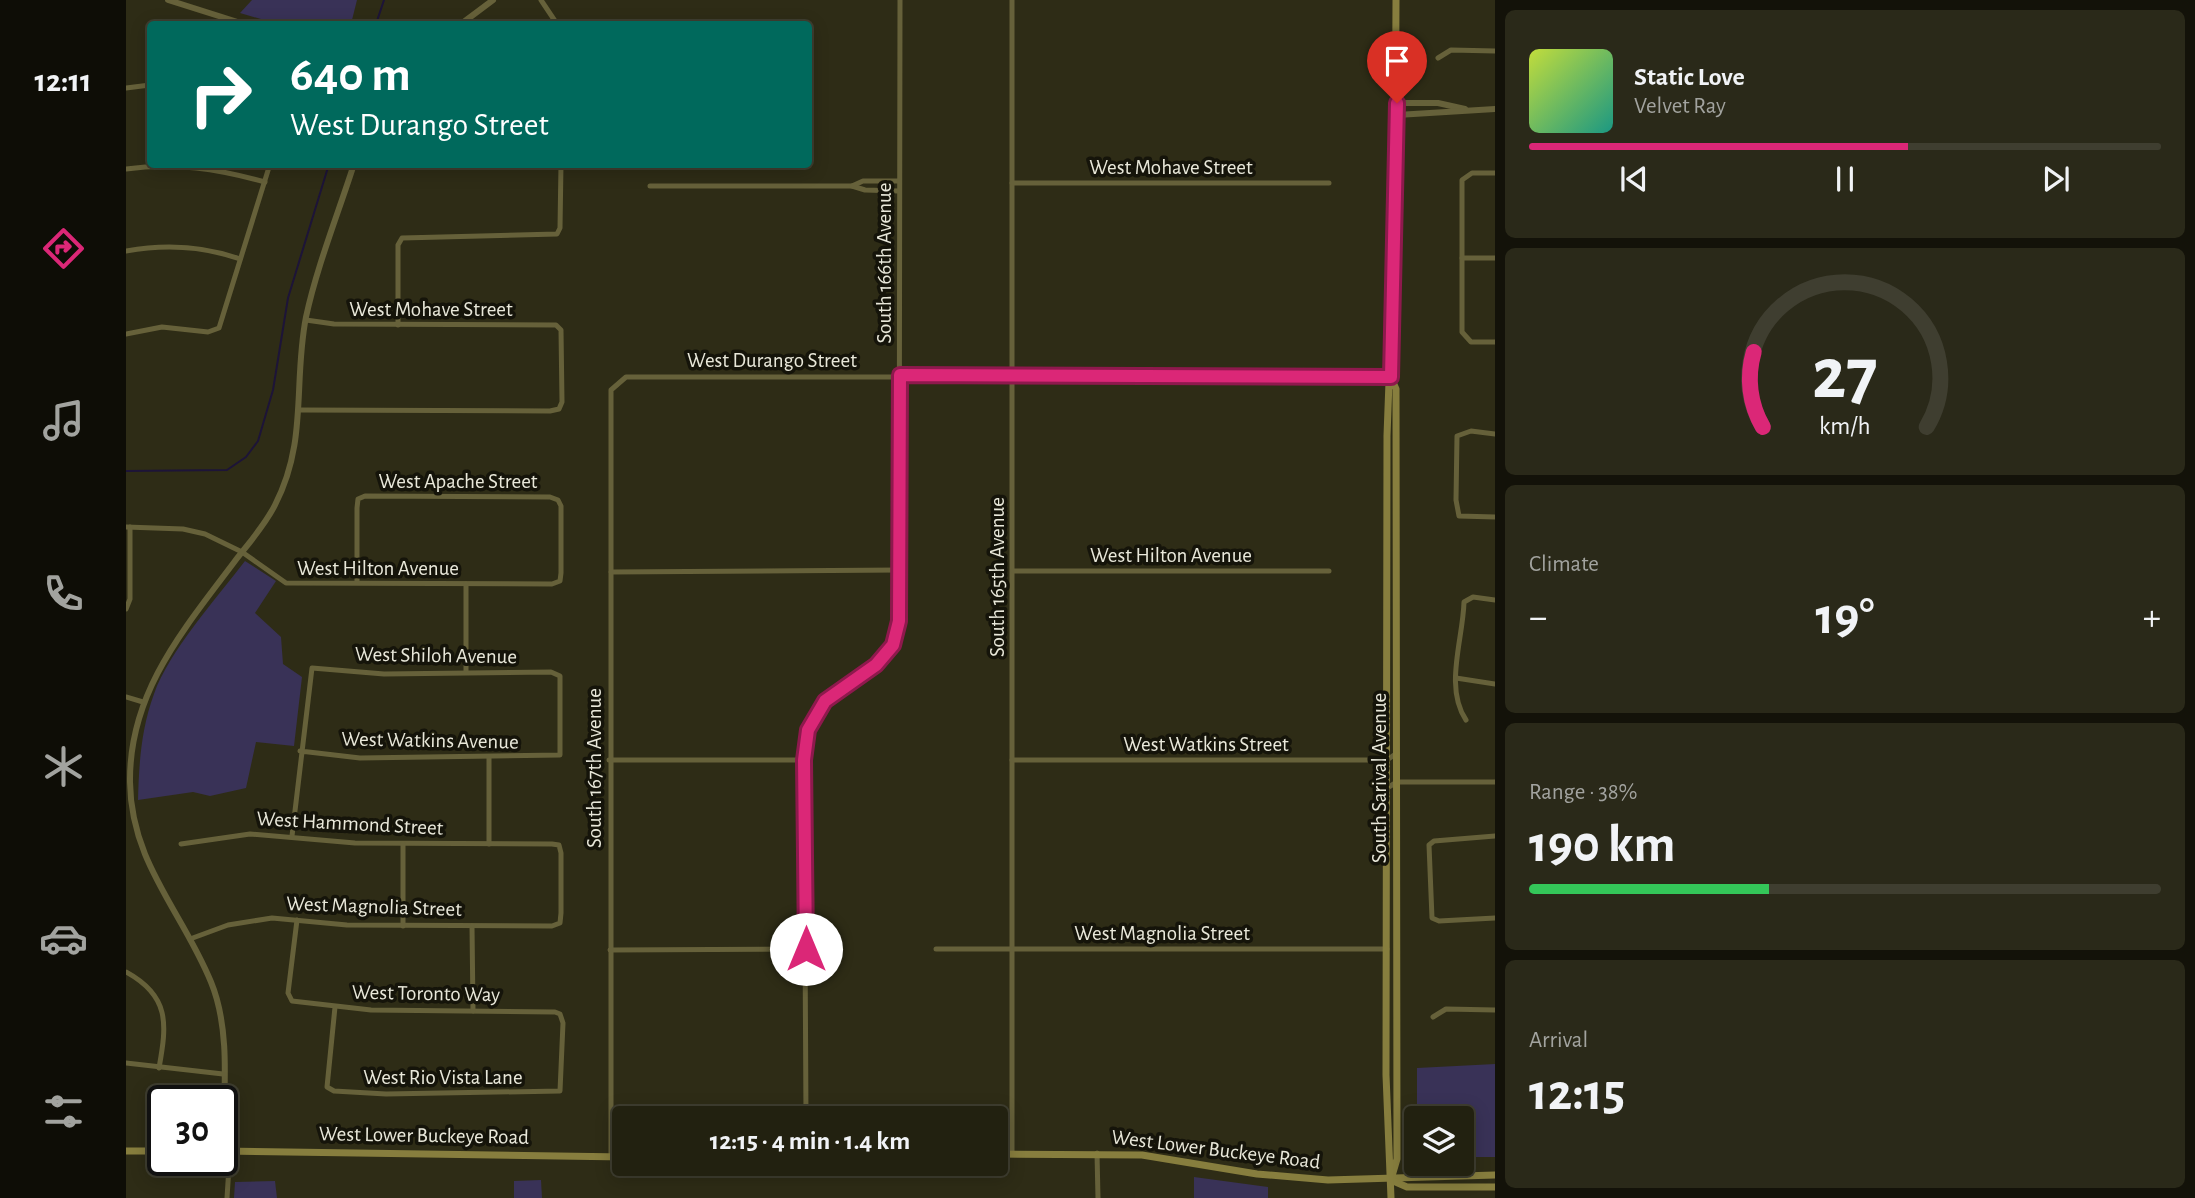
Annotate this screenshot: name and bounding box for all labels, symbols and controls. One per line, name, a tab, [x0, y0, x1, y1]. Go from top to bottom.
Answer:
pin	[1367, 31, 1427, 103]
icon: arrive	[1378, 42, 1416, 80]
icon: right	[175, 49, 266, 140]
text: 640 m	[290, 51, 411, 100]
text: Static Love	[1634, 64, 1745, 90]
text: 12:11	[35, 65, 91, 97]
text: Velvet Ray	[1634, 95, 1726, 118]
text: West Durango Street	[290, 109, 549, 141]
street label: West Mohave Street	[1089, 157, 1253, 178]
icon: previous	[1615, 160, 1653, 198]
icon: pause	[1826, 160, 1864, 198]
icon: next	[2037, 160, 2075, 198]
street label: South 166th Avenue	[874, 183, 895, 343]
icon: directions	[39, 224, 88, 273]
street label: West Mohave Street	[349, 299, 513, 320]
text: 27	[1812, 340, 1878, 413]
street label: West Durango Street	[687, 350, 857, 371]
icon: music	[39, 396, 88, 445]
text: km/h	[1819, 414, 1871, 439]
street label: West Apache Street	[378, 471, 538, 492]
street label: South 165th Avenue	[987, 497, 1008, 657]
street label: West Hilton Avenue	[1090, 545, 1252, 566]
text: Climate	[1529, 553, 1599, 576]
street label: West Hilton Avenue	[297, 558, 459, 579]
icon: phone	[39, 569, 88, 618]
text: 19°	[1815, 591, 1875, 643]
text: −	[1529, 599, 1547, 637]
text: +	[2143, 599, 2161, 637]
street label: West Shiloh Avenue	[355, 644, 517, 667]
street label: South 167th Avenue	[584, 688, 605, 848]
street label: South Sarival Avenue	[1369, 693, 1390, 863]
street label: West Watkins Avenue	[341, 728, 519, 753]
street label: West Watkins Street	[1123, 734, 1289, 755]
icon: climate	[39, 742, 88, 791]
text: Range · 38%	[1529, 781, 1638, 804]
street label: West Hammond Street	[256, 808, 444, 839]
text: 190 km	[1529, 819, 1675, 871]
street label: West Magnolia Street	[286, 893, 462, 920]
position arrow	[769, 912, 843, 986]
icon: car	[39, 914, 88, 963]
street label: West Magnolia Street	[1074, 923, 1250, 944]
street label: West Toronto Way	[352, 982, 500, 1005]
text: Arrival	[1529, 1029, 1588, 1052]
street label: West Rio Vista Lane	[363, 1067, 523, 1088]
text: 12:15	[1529, 1067, 1625, 1119]
speed limit sign: 30	[147, 1085, 238, 1176]
icon: filters	[39, 1087, 88, 1136]
map controls	[1404, 1106, 1474, 1176]
button: layers	[1404, 1106, 1474, 1176]
street label: West Lower Buckeye Road	[319, 1123, 529, 1148]
street label: West Lower Buckeye Road	[1110, 1126, 1322, 1173]
text: 12:15 · 4 min · 1.4 km	[710, 1128, 910, 1154]

